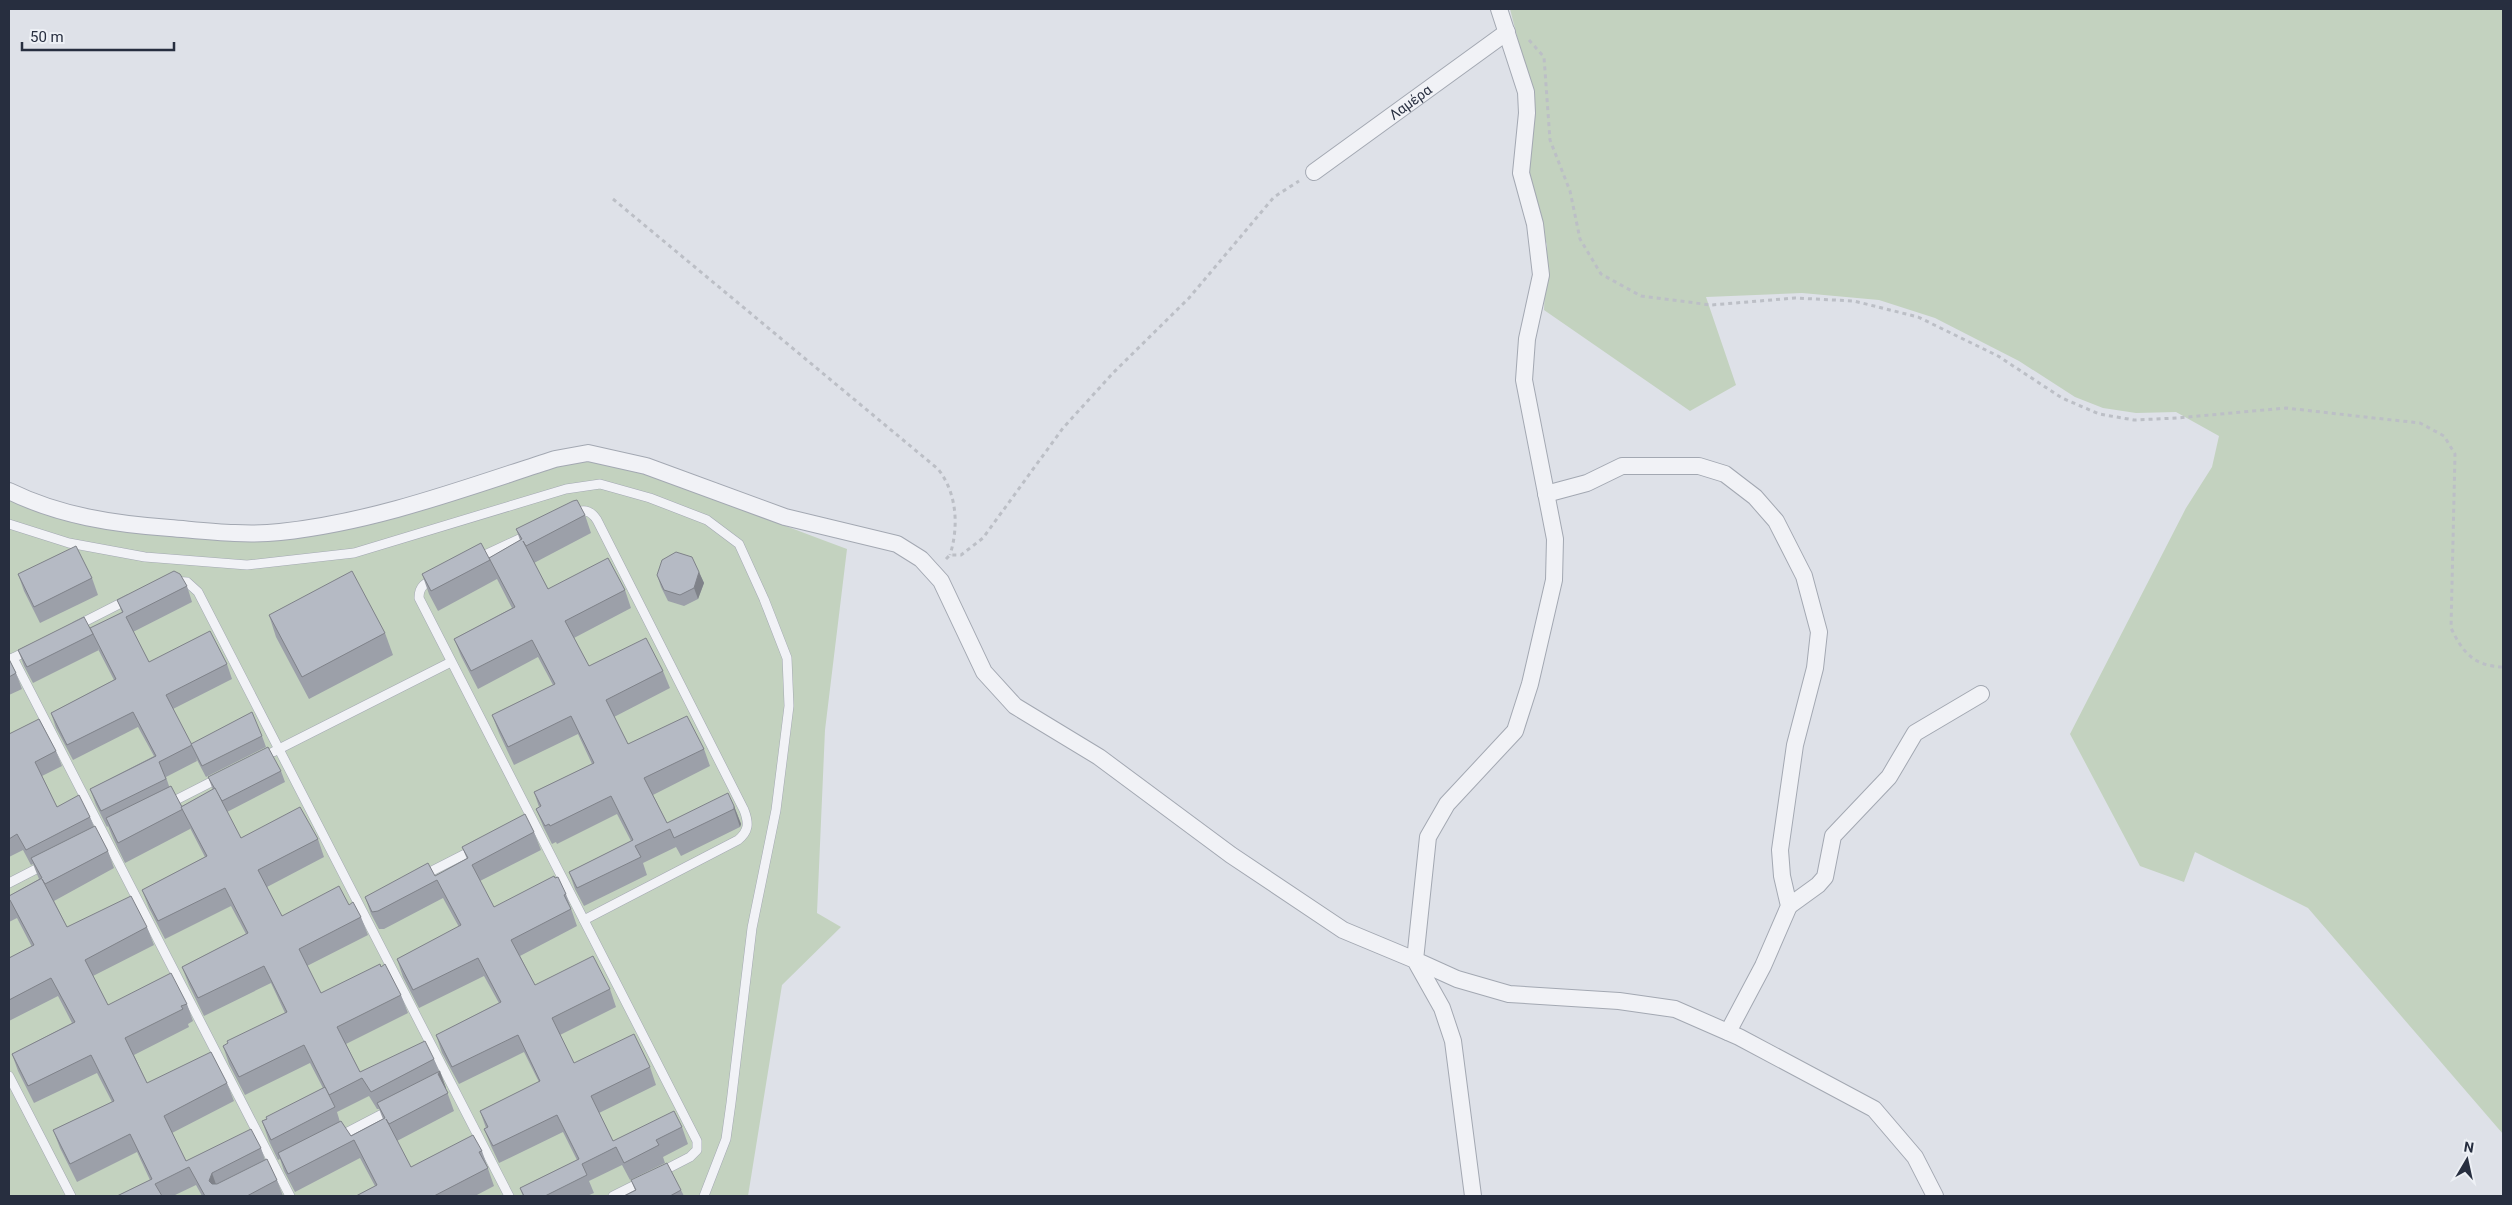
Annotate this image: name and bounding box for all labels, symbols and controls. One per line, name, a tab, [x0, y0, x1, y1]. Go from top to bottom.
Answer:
scale bar	[22, 20, 175, 52]
text: 50 m	[30, 28, 64, 46]
street label: Λαμέρα	[1386, 81, 1435, 123]
north arrow	[2442, 1135, 2492, 1185]
text: N	[2463, 1138, 2475, 1156]

